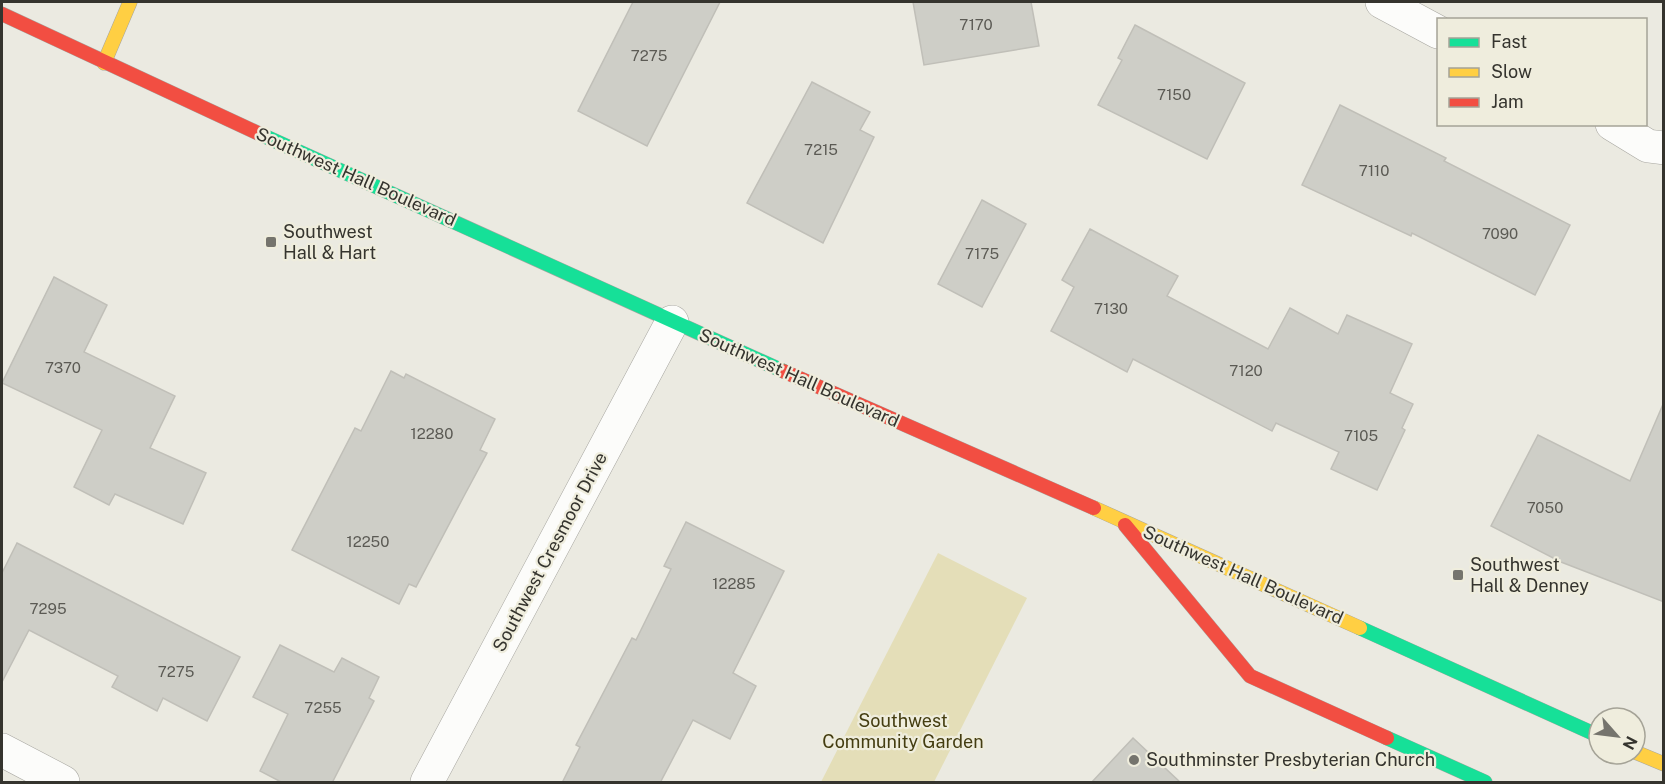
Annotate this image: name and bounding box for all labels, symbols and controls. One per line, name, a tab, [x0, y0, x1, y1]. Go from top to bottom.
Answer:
house number: 7170	[959, 16, 993, 33]
legend	[1437, 18, 1647, 126]
text: Fast	[1491, 31, 1527, 52]
house number: 7275	[631, 47, 667, 64]
text: Slow	[1491, 61, 1532, 82]
house number: 7150	[1157, 86, 1191, 103]
text: Jam	[1491, 91, 1524, 112]
street label: Southwest Hall Boulevard	[253, 123, 460, 230]
house number: 7215	[804, 141, 838, 158]
house number: 7110	[1359, 162, 1389, 179]
place label: Southwest Hall & Hart	[283, 221, 376, 263]
house number: 7090	[1482, 225, 1518, 242]
marker: Southwest Hall & Hart	[264, 235, 278, 249]
house number: 7175	[965, 245, 999, 262]
house number: 7130	[1094, 300, 1128, 317]
street label: Southwest Hall Boulevard	[696, 324, 903, 431]
house number: 7370	[45, 359, 81, 376]
house number: 7120	[1229, 362, 1263, 379]
house number: 12280	[411, 425, 453, 442]
house number: 7105	[1344, 427, 1378, 444]
street label: Southwest Cresmoor Drive	[488, 448, 611, 655]
house number: 7050	[1527, 499, 1563, 516]
street label: Southwest Hall Boulevard	[1140, 521, 1347, 628]
house number: 12250	[347, 533, 389, 550]
place label: Southwest Hall & Denney	[1470, 554, 1589, 596]
marker: Southwest Hall & Denney	[1451, 568, 1465, 582]
house number: 12285	[712, 575, 756, 592]
house number: 7295	[29, 600, 67, 617]
house number: 7275	[158, 663, 194, 680]
house number: 7255	[304, 699, 342, 716]
north arrow	[1587, 706, 1647, 766]
park label: Southwest Community Garden	[822, 710, 984, 752]
text: N	[1618, 733, 1641, 753]
place label: Southminster Presbyterian Church	[1146, 749, 1435, 770]
marker: Southminster Presbyterian Church	[1127, 753, 1141, 767]

